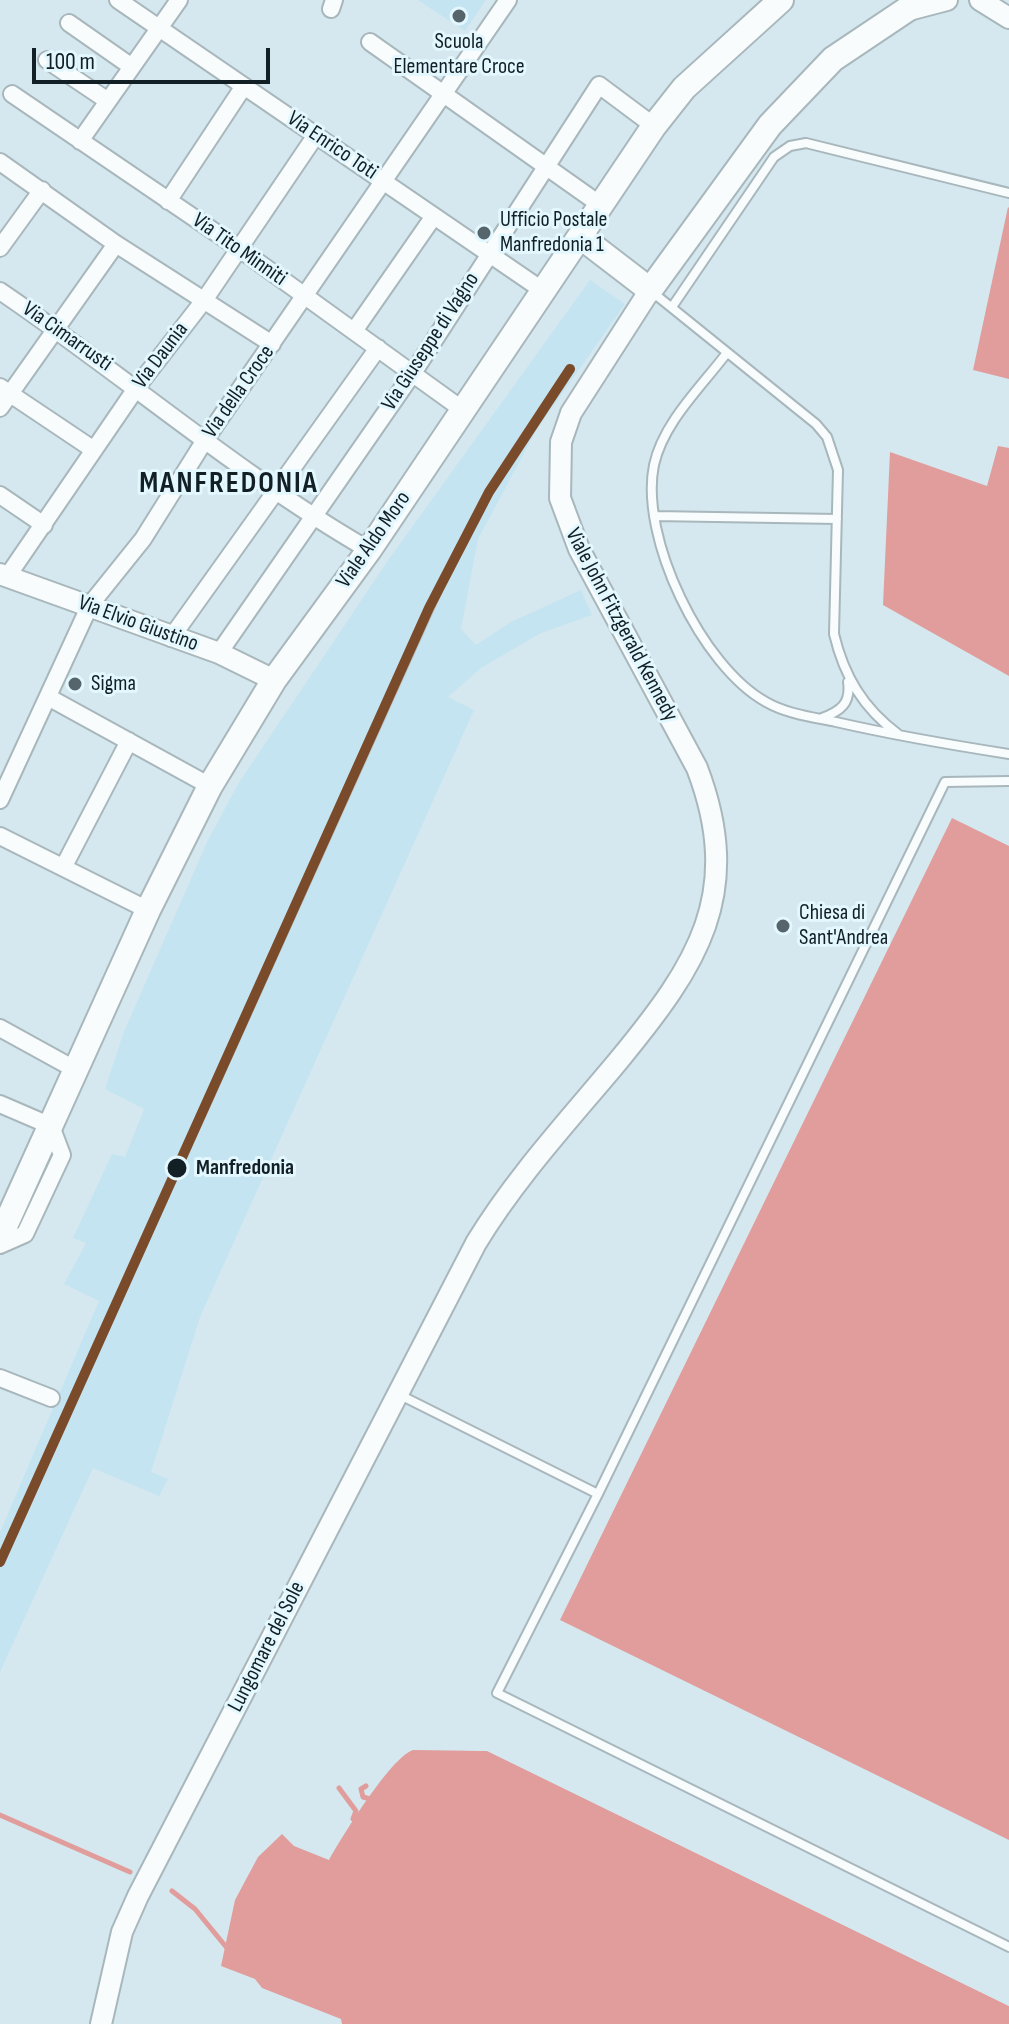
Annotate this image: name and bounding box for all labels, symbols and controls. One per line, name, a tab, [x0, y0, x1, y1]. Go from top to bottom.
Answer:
marker: Scuola Elementare Croce	[450, 7, 468, 25]
place label: Scuola Elementare Croce	[393, 29, 525, 80]
scale bar	[36, 32, 274, 82]
text: 100 m	[46, 47, 95, 76]
street label: Via Enrico Toti	[282, 106, 382, 186]
place label: Ufficio Postale Manfredonia 1	[500, 207, 607, 258]
street label: Via Tito Minniti	[187, 208, 291, 292]
marker: Ufficio Postale Manfredonia 1	[475, 224, 493, 242]
street label: Via Giuseppe di Vagno	[377, 268, 485, 416]
street label: Via Cimarrusti	[17, 296, 117, 378]
street label: Via Daunia	[128, 318, 194, 394]
street label: Via della Croce	[197, 340, 281, 444]
district label: MANFREDONIA	[139, 466, 319, 502]
street label: Viale Aldo Moro	[331, 487, 417, 593]
street label: Viale John Fitzgerald Kennedy	[559, 524, 683, 726]
street label: Via Elvio Giustino	[74, 590, 202, 658]
place label: Sigma	[91, 671, 136, 697]
marker: Sigma	[66, 675, 84, 693]
place label: Chiesa di Sant'Andrea	[799, 900, 888, 952]
marker: Chiesa di Sant'Andrea	[774, 917, 792, 935]
place label: Manfredonia	[196, 1155, 294, 1181]
marker: Manfredonia	[165, 1156, 189, 1180]
street label: Lungomare del Sole	[223, 1577, 311, 1717]

